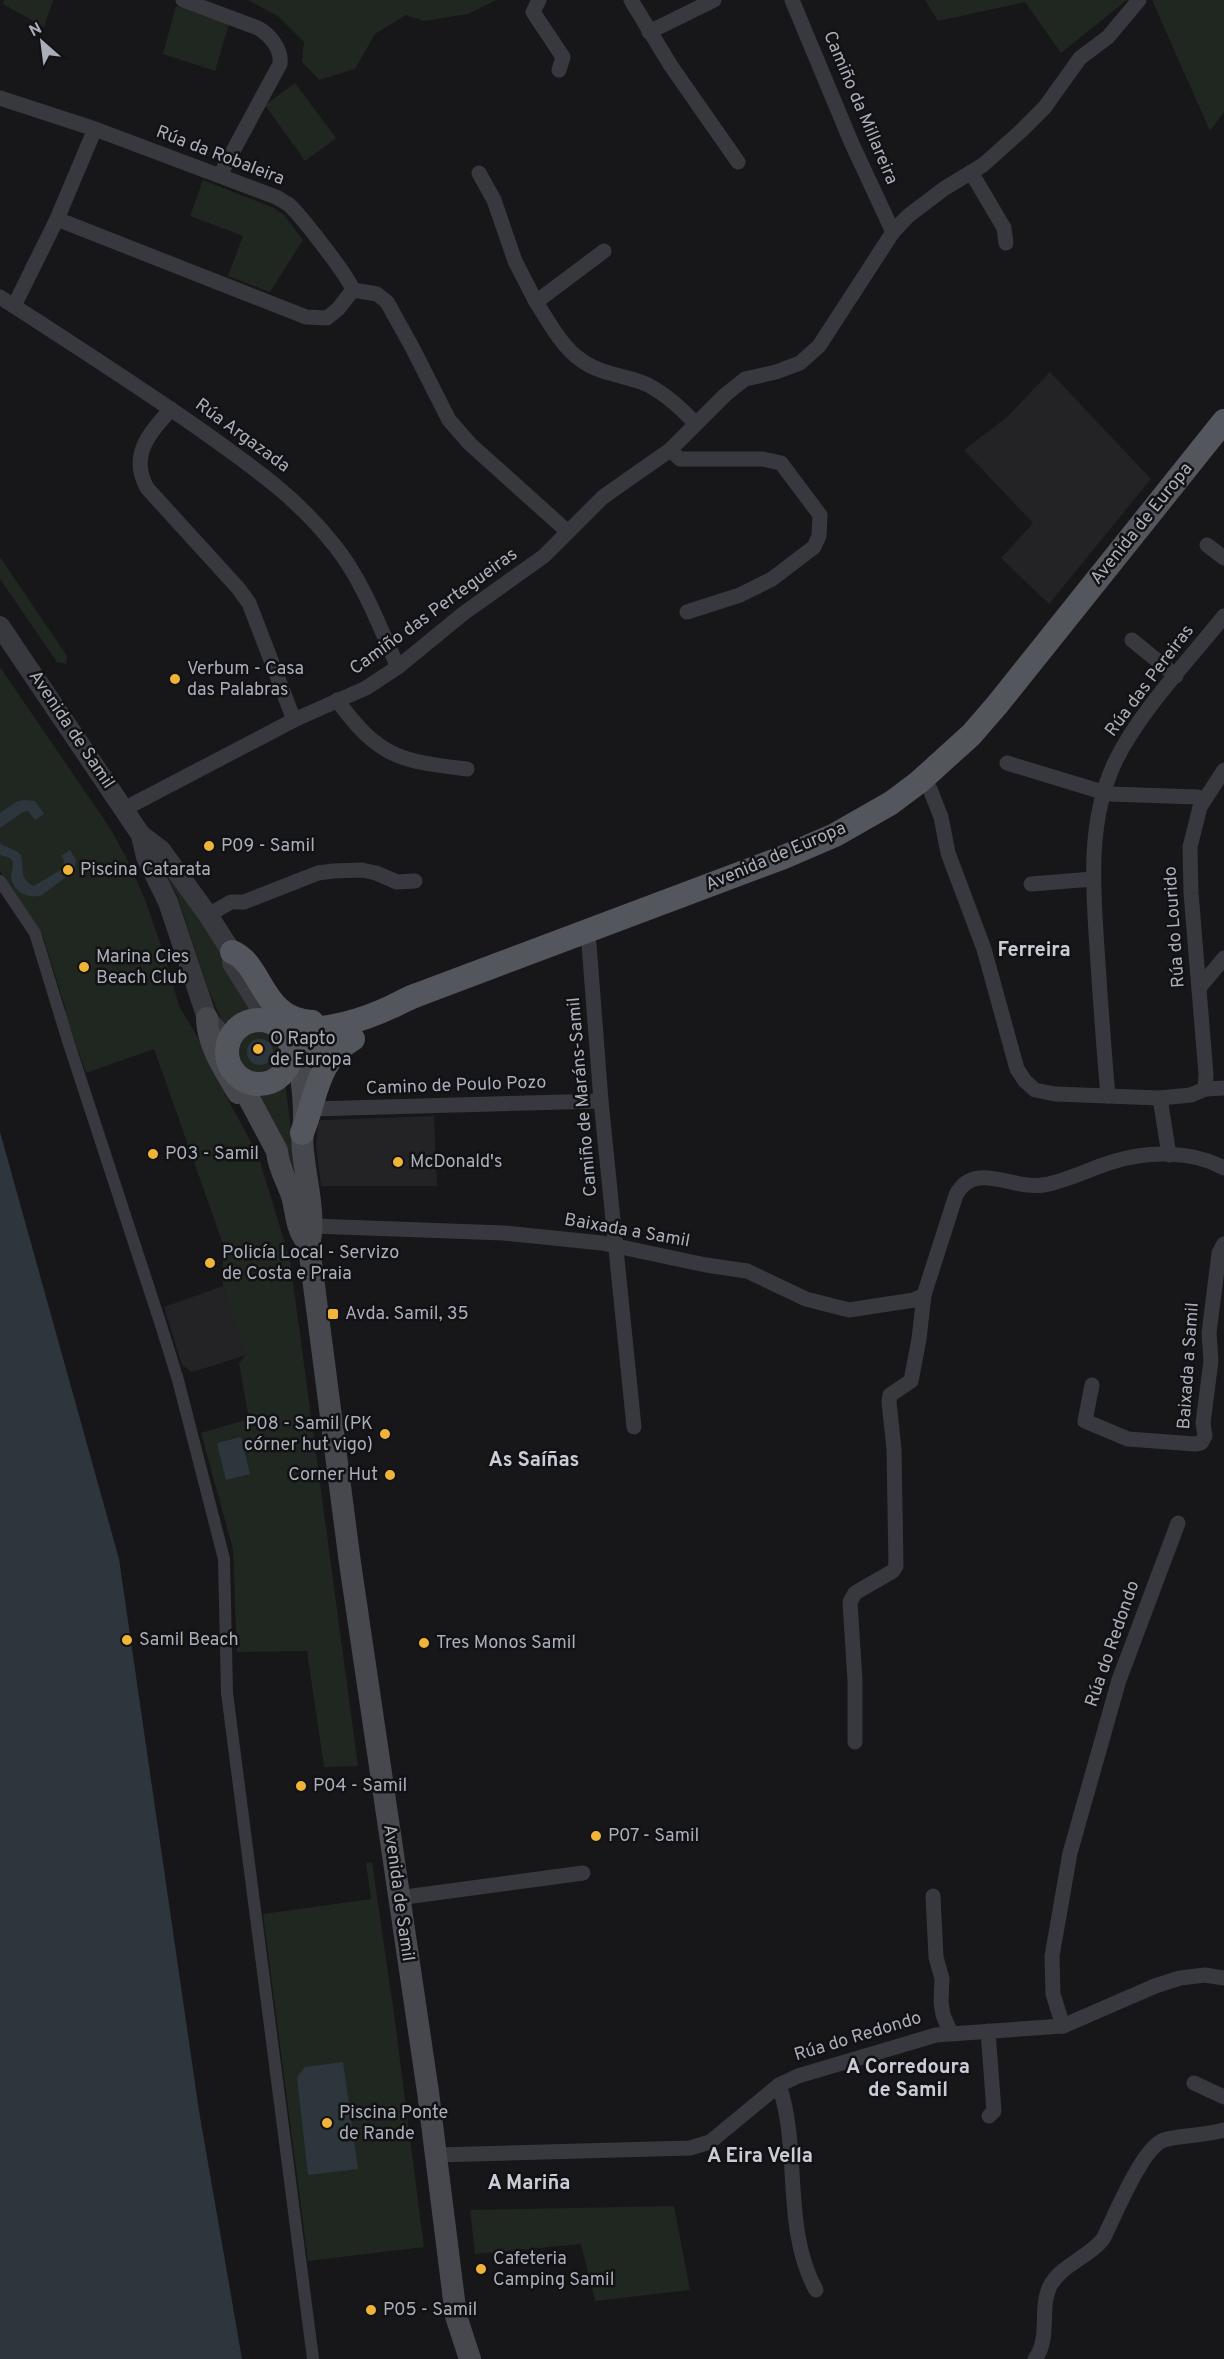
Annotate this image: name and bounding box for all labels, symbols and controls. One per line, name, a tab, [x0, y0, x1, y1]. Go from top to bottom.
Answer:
north arrow	[12, 12, 72, 72]
text: N	[26, 19, 46, 42]
street label: Camiño da Millareira	[817, 28, 903, 188]
street label: Rúa da Robaleira	[152, 121, 288, 191]
street label: Rúa Argazada	[190, 394, 294, 478]
street label: Avenida de Europa	[1086, 458, 1198, 590]
street label: Camiño das Pertegueiras	[346, 543, 522, 681]
street label: Rúa das Pereiras	[1100, 620, 1200, 742]
place label: Verbum - Casa das Palabras	[187, 658, 304, 702]
street label: Avenida de Samil	[23, 666, 119, 794]
marker: Verbum - Casa das Palabras	[168, 672, 182, 686]
street label: Avenida de Europa	[702, 817, 850, 897]
place label: P09 - Samil	[221, 835, 315, 858]
marker: P09 - Samil	[202, 839, 216, 853]
place label: Piscina Catarata	[80, 859, 211, 882]
marker: Piscina Catarata	[61, 863, 75, 877]
street label: Rúa do Lourido	[1159, 865, 1191, 989]
district label: Ferreira	[997, 938, 1071, 964]
place label: Marina Cies Beach Club	[96, 946, 189, 990]
marker: Marina Cies Beach Club	[77, 960, 91, 974]
street label: Camiño de Maráns-Samil	[563, 996, 603, 1198]
place label: O Rapto de Europa	[270, 1028, 351, 1072]
marker: O Rapto de Europa	[251, 1042, 265, 1056]
street label: Camino de Poulo Pozo	[365, 1071, 547, 1101]
place label: P03 - Samil	[165, 1143, 259, 1166]
marker: P03 - Samil	[146, 1147, 160, 1161]
place label: McDonald's	[410, 1151, 502, 1174]
marker: McDonald's	[391, 1155, 405, 1169]
street label: Baixada a Samil	[562, 1209, 692, 1253]
place label: Policía Local - Servizo de Costa e Praia	[222, 1242, 399, 1286]
marker: Policía Local - Servizo de Costa e Praia	[203, 1256, 217, 1270]
street label: Baixada a Samil	[1173, 1302, 1205, 1430]
place label: Avda. Samil, 35	[345, 1303, 469, 1326]
marker: Avda. Samil, 35	[326, 1307, 340, 1321]
place label: P08 - Samil (PK córner hut vigo)	[244, 1413, 373, 1457]
marker: P08 - Samil (PK córner hut vigo)	[378, 1427, 392, 1441]
district label: As Saíñas	[489, 1448, 579, 1474]
place label: Corner Hut	[288, 1464, 378, 1487]
marker: Corner Hut	[383, 1468, 397, 1482]
street label: Rúa do Redondo	[1081, 1578, 1145, 1710]
place label: Samil Beach	[139, 1629, 239, 1652]
place label: Tres Monos Samil	[436, 1632, 576, 1655]
marker: Samil Beach	[120, 1633, 134, 1647]
marker: Tres Monos Samil	[417, 1636, 431, 1650]
place label: P04 - Samil	[313, 1775, 407, 1798]
marker: P04 - Samil	[294, 1779, 308, 1793]
street label: Avenida de Samil	[377, 1823, 419, 1963]
place label: P07 - Samil	[608, 1825, 699, 1848]
marker: P07 - Samil	[589, 1829, 603, 1843]
street label: Rúa do Redondo	[791, 2007, 925, 2067]
district label: A Corredoura de Samil	[846, 2055, 970, 2104]
place label: Piscina Ponte de Rande	[339, 2102, 448, 2146]
marker: Piscina Ponte de Rande	[320, 2116, 334, 2130]
district label: A Eira Vella	[707, 2144, 813, 2170]
district label: A Mariña	[488, 2171, 570, 2197]
place label: Cafeteria Camping Samil	[493, 2248, 614, 2292]
marker: Cafeteria Camping Samil	[474, 2262, 488, 2276]
place label: P05 - Samil	[383, 2299, 477, 2322]
marker: P05 - Samil	[364, 2303, 378, 2317]

